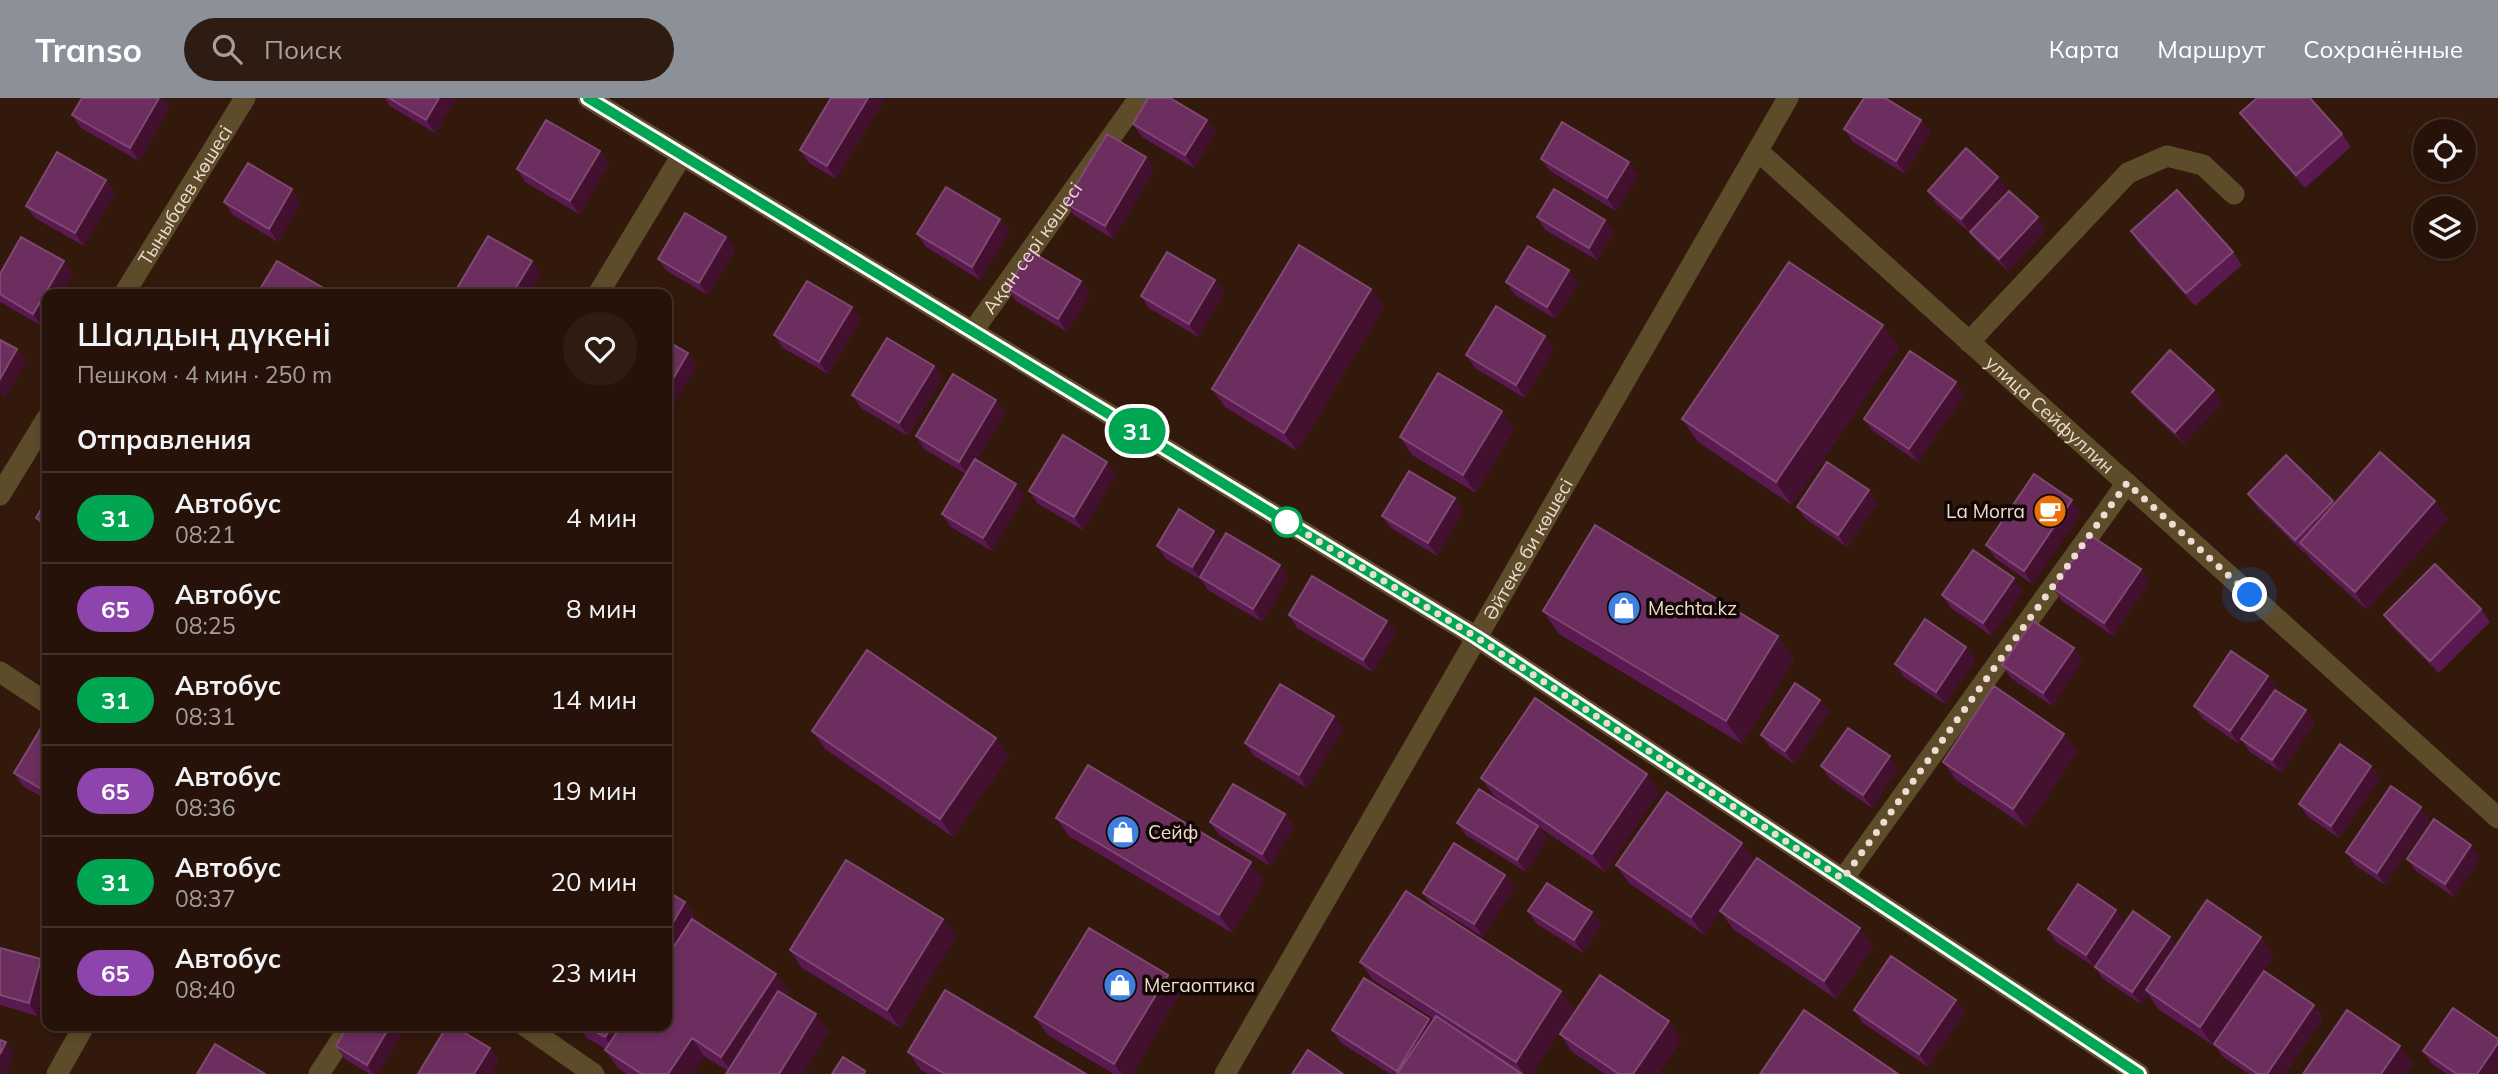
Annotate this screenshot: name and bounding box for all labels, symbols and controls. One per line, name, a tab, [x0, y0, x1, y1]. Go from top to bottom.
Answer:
search box	[184, 18, 674, 81]
text: Transo	[35, 29, 142, 70]
icon: search	[208, 30, 246, 68]
text: Поиск	[264, 33, 342, 66]
text: Карта	[2049, 34, 2119, 64]
text: Маршрут	[2157, 34, 2265, 64]
text: Сохранённые	[2303, 34, 2463, 64]
map controls	[2413, 119, 2476, 259]
button: locate	[2413, 119, 2476, 182]
street label: Тыныбаев көшесі	[133, 121, 237, 270]
street label: Ақан сері көшесі	[977, 177, 1087, 318]
button: layers	[2413, 196, 2476, 259]
button: heart	[563, 312, 637, 386]
text: Шалдың дүкені	[77, 313, 331, 354]
street label: улица Сейфуллин	[1981, 350, 2120, 479]
text: Пешком · 4 мин · 250 m	[77, 360, 332, 389]
line badge: 31	[1106, 408, 1168, 454]
text: 31	[1123, 416, 1151, 446]
text: Отправления	[77, 423, 251, 456]
street label: Әйтеке би көшесі	[1478, 474, 1578, 624]
text: Автобус	[175, 487, 281, 520]
cafe icon: La Morra	[2031, 492, 2069, 530]
place label: La Morra	[1946, 499, 2025, 523]
text: 4 мин	[566, 501, 637, 534]
text: 31	[101, 503, 130, 533]
unlabelled marker	[1272, 507, 1302, 537]
text: 08:21	[175, 520, 235, 549]
your location	[2232, 577, 2267, 612]
text: Автобус	[175, 578, 281, 611]
shop icon: Mechta.kz	[1605, 589, 1643, 627]
text: 8 мин	[566, 592, 637, 625]
text: 65	[101, 594, 130, 624]
place label: Mechta.kz	[1648, 596, 1737, 620]
text: 08:25	[175, 611, 235, 640]
text: Автобус	[175, 669, 281, 702]
text: 14 мин	[550, 683, 637, 716]
text: 31	[101, 685, 130, 715]
text: 08:31	[175, 702, 235, 731]
text: Автобус	[175, 760, 281, 793]
text: 19 мин	[550, 774, 637, 807]
text: 65	[101, 776, 130, 806]
text: 08:36	[175, 793, 235, 822]
shop icon: Сейф	[1104, 813, 1142, 851]
place label: Сейф	[1148, 820, 1198, 844]
text: Автобус	[175, 851, 281, 884]
text: 20 мин	[550, 865, 637, 898]
text: 31	[101, 867, 130, 897]
text: 08:37	[175, 884, 235, 913]
text: Автобус	[175, 942, 281, 975]
text: 23 мин	[550, 956, 637, 989]
text: 65	[101, 958, 130, 988]
shop icon: Мегаоптика	[1101, 966, 1139, 1004]
place label: Мегаоптика	[1144, 973, 1255, 997]
text: 08:40	[175, 975, 235, 1004]

